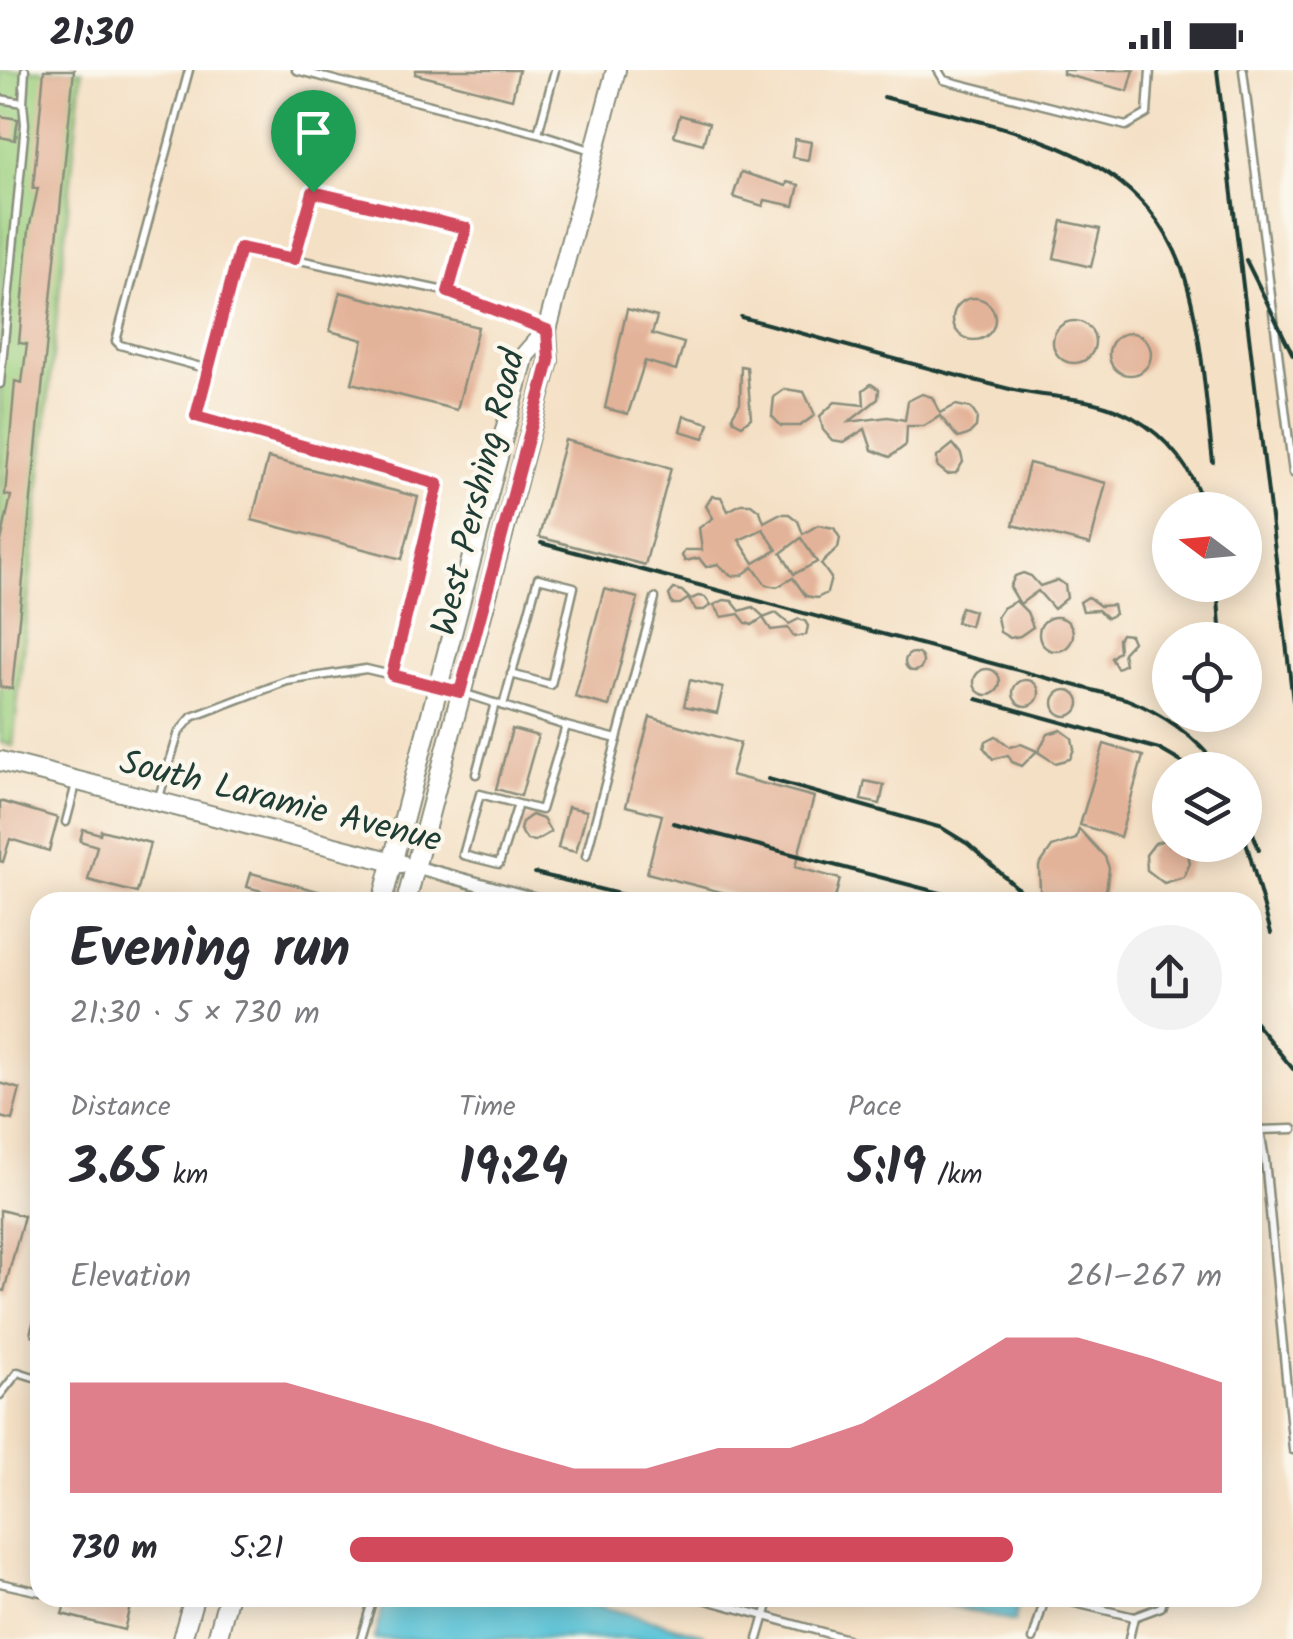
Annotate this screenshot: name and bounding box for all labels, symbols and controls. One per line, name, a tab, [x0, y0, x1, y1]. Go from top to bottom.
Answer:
text: 21:30	[50, 5, 133, 65]
pin	[271, 90, 356, 193]
icon: arrive	[286, 105, 341, 160]
street label: West Pershing Road	[417, 342, 543, 642]
north arrow	[1152, 492, 1262, 602]
map controls	[1152, 492, 1262, 862]
button: locate	[1152, 622, 1262, 732]
street label: South Laramie Avenue	[113, 736, 447, 870]
button: layers	[1152, 752, 1262, 862]
text: Evening run	[70, 908, 350, 995]
button: share	[1117, 925, 1222, 1030]
text: 21:30 · 5 × 730 m	[70, 989, 320, 1040]
text: Distance	[70, 1085, 171, 1130]
text: Time	[459, 1085, 516, 1130]
text: Pace	[848, 1085, 901, 1130]
text: 3.65	[70, 1130, 162, 1210]
text: 19:24	[459, 1130, 568, 1210]
text: 5:19	[848, 1130, 926, 1210]
text: km	[162, 1153, 208, 1198]
text: /km	[926, 1153, 983, 1198]
text: Elevation	[70, 1252, 191, 1303]
text: 261–267 m	[1067, 1252, 1222, 1303]
text: 730 m	[70, 1524, 158, 1575]
text: 5:21	[230, 1524, 284, 1575]

